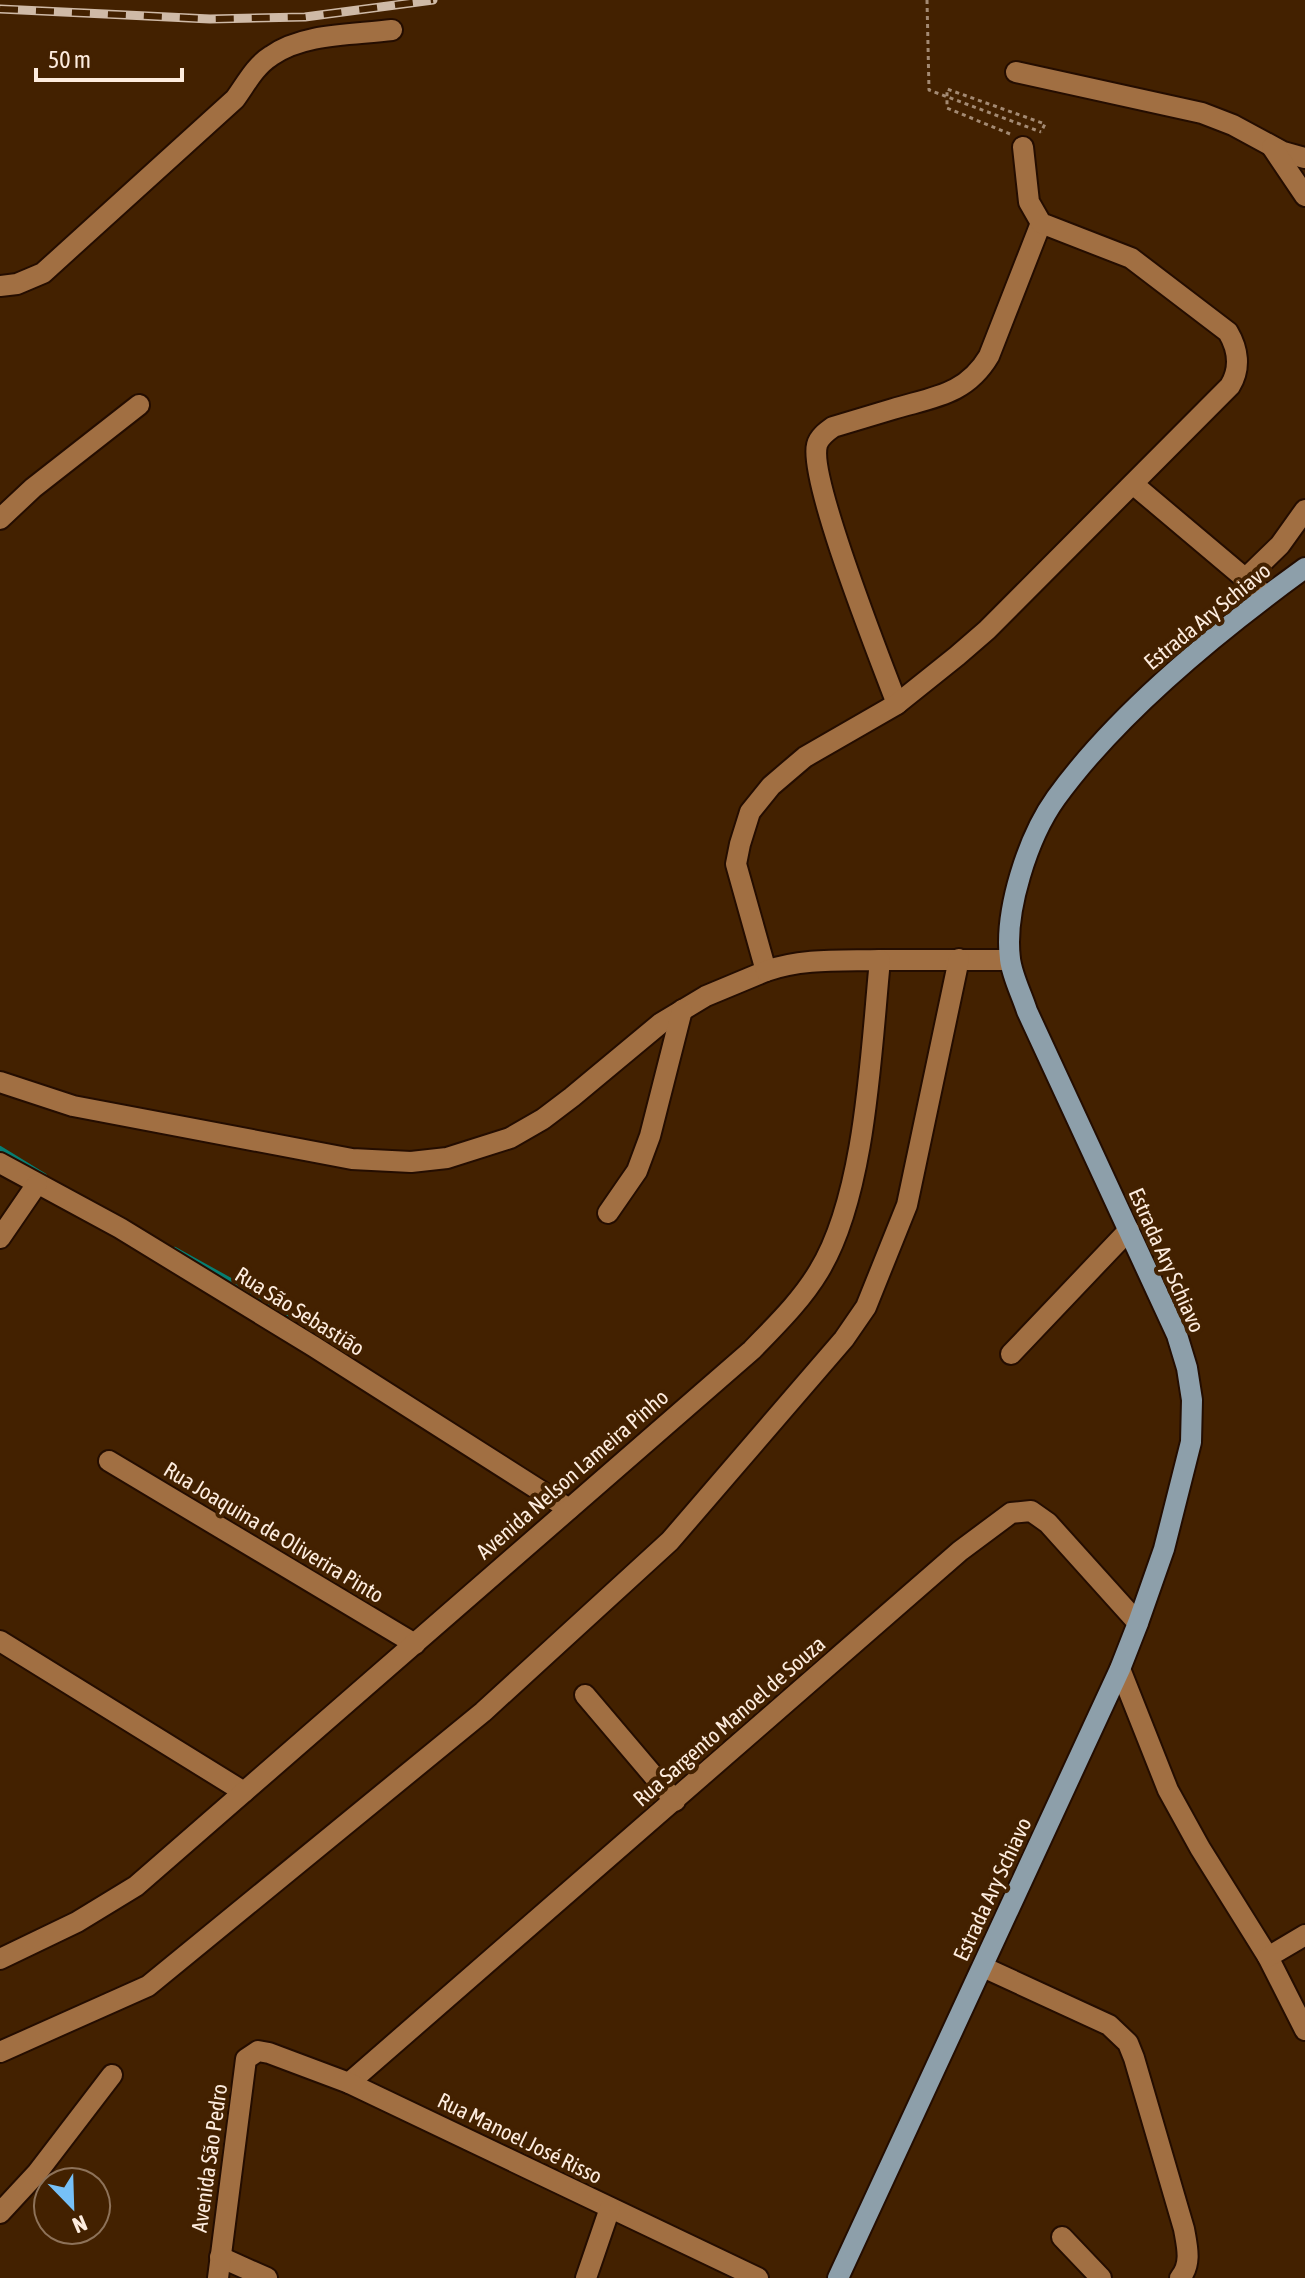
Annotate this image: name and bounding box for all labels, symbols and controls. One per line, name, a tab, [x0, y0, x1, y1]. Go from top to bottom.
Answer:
scale bar	[36, 32, 182, 82]
text: 50 m	[48, 46, 91, 73]
street label: Estrada Ary Schiavo	[1138, 557, 1276, 675]
street label: Estrada Ary Schiavo	[1124, 1184, 1210, 1336]
street label: Rua São Sebastião	[231, 1261, 369, 1361]
street label: Avenida Nelson Lameira Pinho	[471, 1384, 673, 1564]
street label: Rua Joaquina de Oliverira Pinto	[159, 1456, 389, 1608]
street label: Rua Sargento Manoel de Souza	[628, 1631, 830, 1811]
street label: Estrada Ary Schiavo	[947, 1813, 1037, 1965]
street label: Avenida São Pedro	[186, 2082, 232, 2234]
street label: Rua Manoel José Risso	[434, 2087, 606, 2189]
north arrow	[32, 2166, 112, 2246]
text: N	[69, 2210, 91, 2239]

